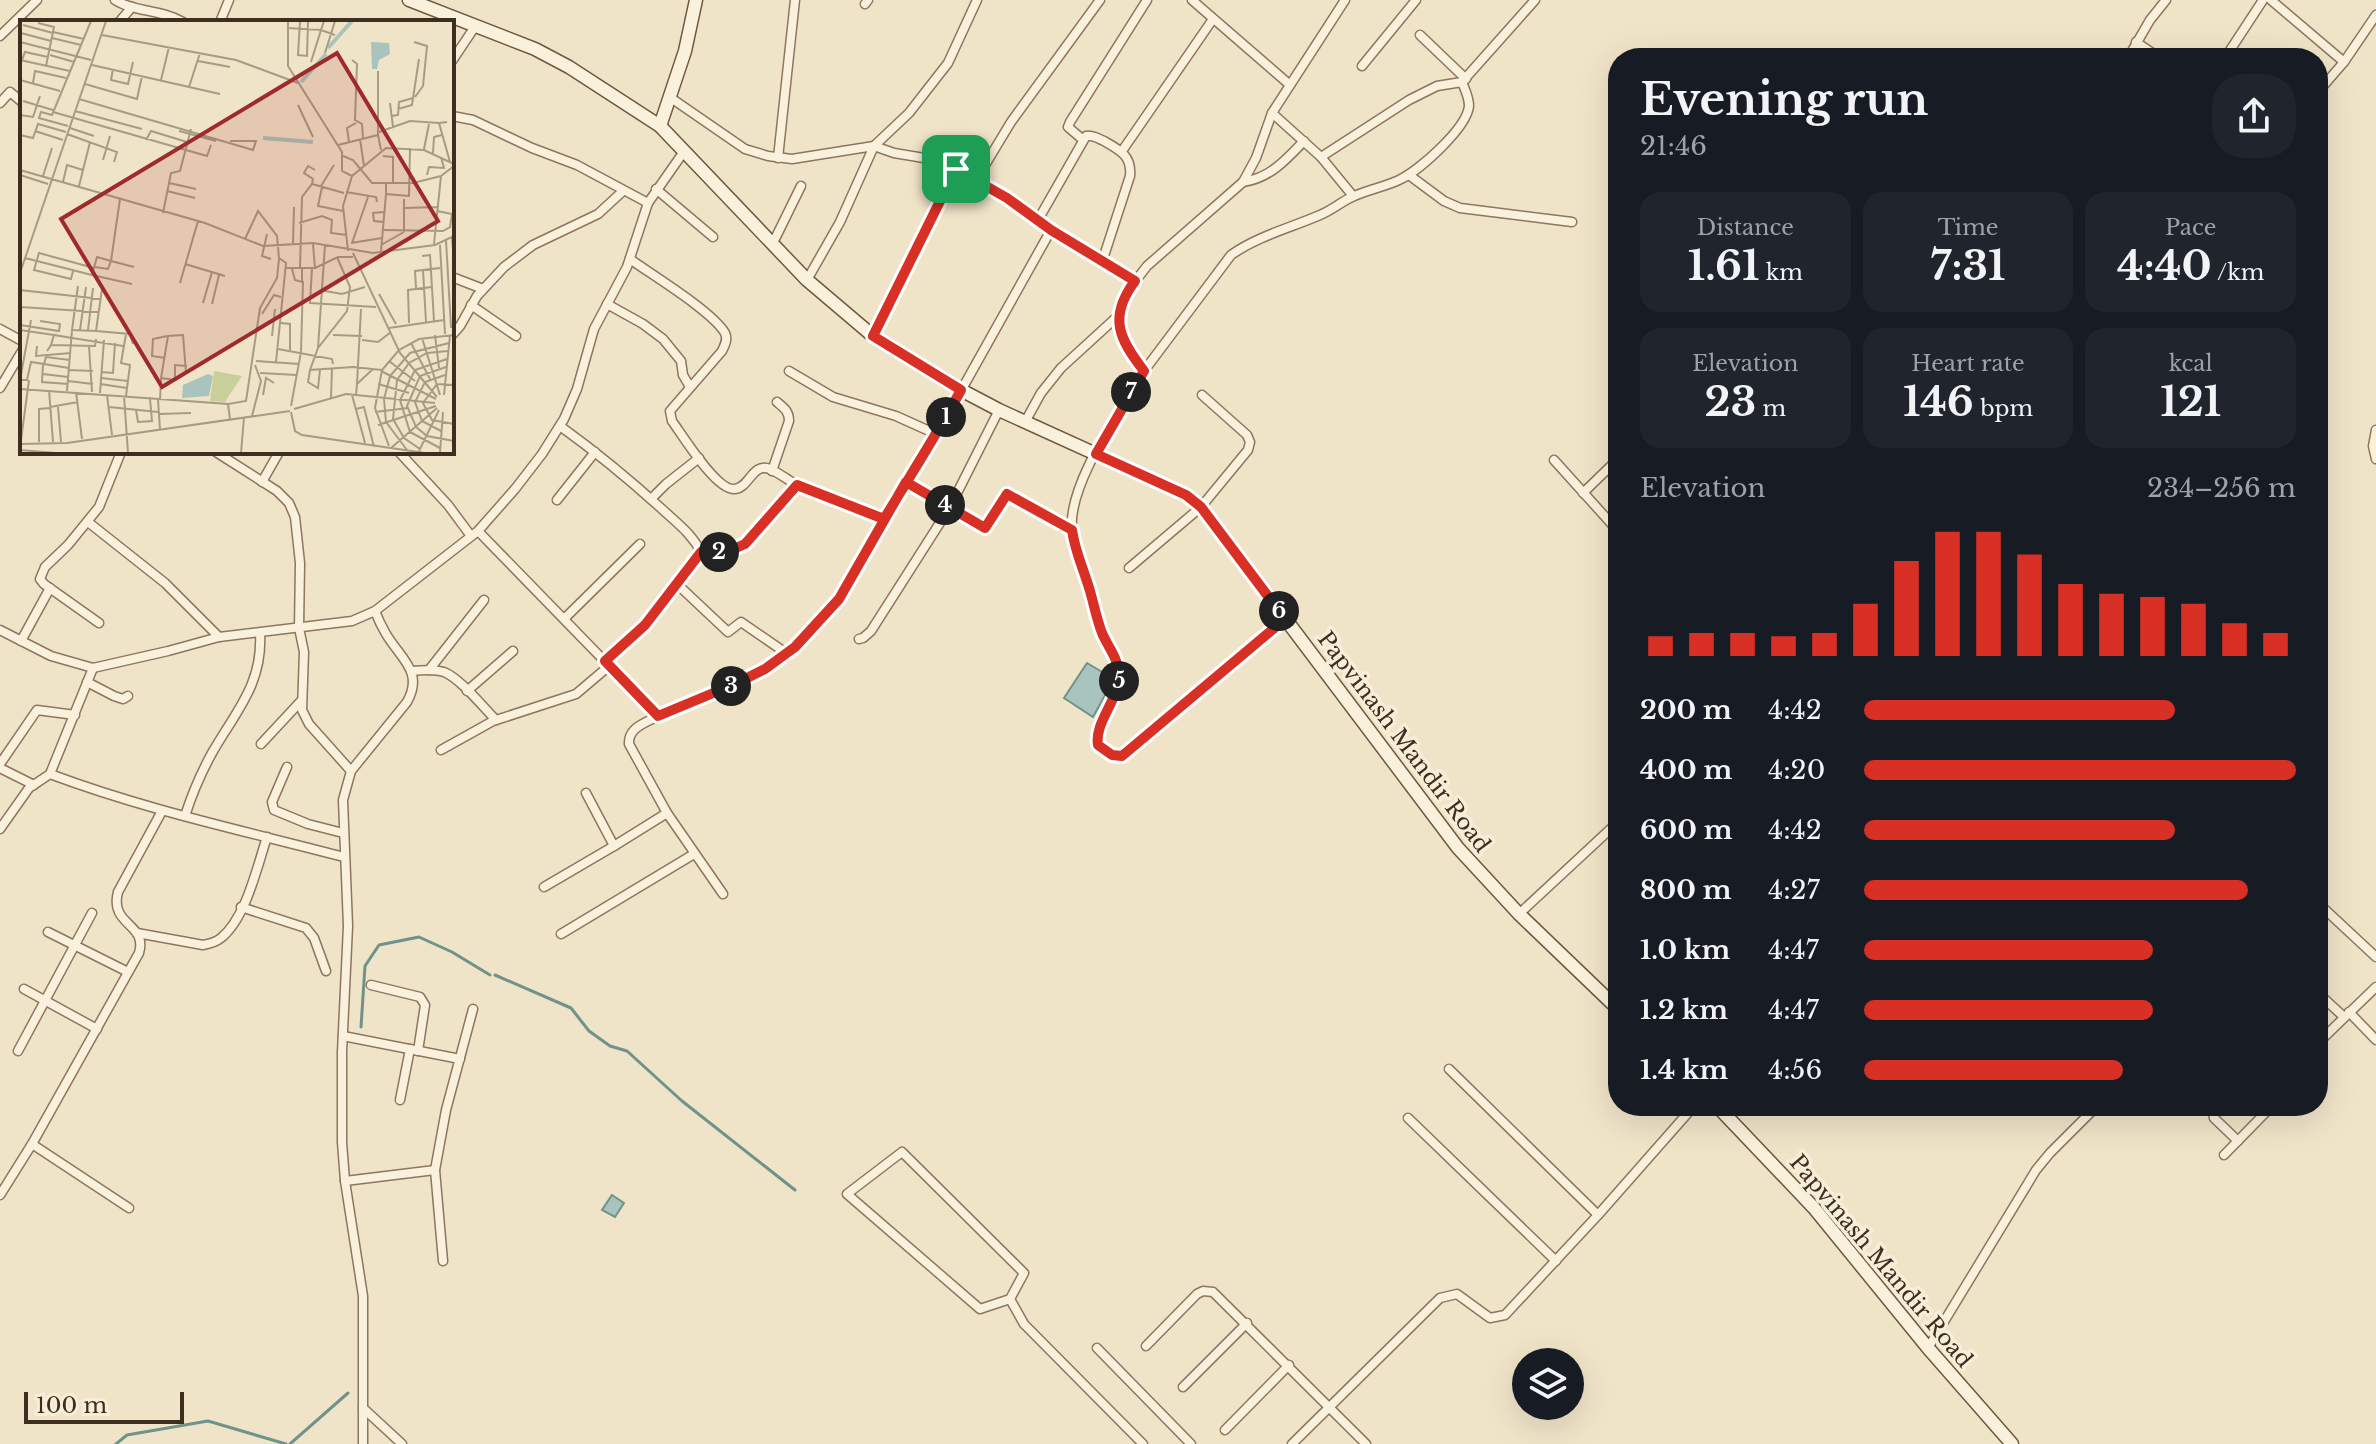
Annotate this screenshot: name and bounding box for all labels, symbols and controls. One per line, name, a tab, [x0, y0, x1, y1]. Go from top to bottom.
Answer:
inset map	[20, 20, 454, 454]
text: Evening run	[1640, 72, 1928, 127]
button: share	[2212, 74, 2296, 158]
text: 21:46	[1640, 130, 1707, 162]
pin	[922, 135, 990, 203]
icon: arrive	[934, 147, 978, 191]
text: Distance	[1697, 214, 1794, 241]
text: Time	[1938, 214, 1998, 241]
text: Pace	[2165, 214, 2216, 241]
text: 1.61	[1688, 241, 1759, 291]
text: 7:31	[1931, 241, 2005, 291]
text: 4:40	[2117, 241, 2212, 291]
text: km	[1759, 259, 1803, 286]
text: /km	[2212, 259, 2264, 286]
text: Elevation	[1692, 350, 1798, 377]
text: Heart rate	[1911, 350, 2025, 377]
text: kcal	[2169, 350, 2213, 377]
pin: 7	[1111, 372, 1151, 412]
text: 23	[1705, 377, 1756, 427]
text: 146	[1903, 377, 1974, 427]
text: 121	[2160, 377, 2221, 427]
text: 7	[1125, 378, 1137, 405]
text: m	[1756, 395, 1786, 422]
text: bpm	[1974, 395, 2033, 422]
pin: 1	[926, 397, 966, 437]
text: 1	[941, 403, 951, 430]
text: Elevation	[1640, 472, 1766, 504]
text: 234–256 m	[2147, 472, 2296, 504]
pin: 4	[925, 485, 965, 525]
text: 4	[938, 491, 952, 518]
pin: 2	[699, 532, 739, 572]
text: 2	[712, 538, 726, 565]
pin: 6	[1259, 591, 1299, 631]
text: 6	[1272, 597, 1286, 624]
street label: Papvinash Mandir Road	[1312, 626, 1496, 858]
pin: 5	[1099, 661, 1139, 701]
pin: 3	[711, 666, 751, 706]
text: 5	[1112, 667, 1126, 694]
text: 3	[724, 672, 738, 699]
text: 200 m	[1640, 694, 1732, 726]
text: 4:42	[1768, 694, 1822, 726]
text: 400 m	[1640, 754, 1732, 786]
text: 4:20	[1768, 754, 1825, 786]
text: 600 m	[1640, 814, 1732, 846]
text: 4:42	[1768, 814, 1822, 846]
text: 800 m	[1640, 874, 1731, 906]
text: 4:27	[1768, 874, 1820, 906]
text: 1.0 km	[1640, 934, 1730, 966]
text: 4:47	[1768, 934, 1819, 966]
text: 1.2 km	[1640, 994, 1728, 1026]
text: 4:47	[1768, 994, 1819, 1026]
text: 1.4 km	[1640, 1054, 1728, 1086]
text: 4:56	[1768, 1054, 1822, 1086]
street label: Papvinash Mandir Road	[1784, 1149, 1978, 1373]
map controls	[1512, 1348, 1584, 1420]
button: layers	[1512, 1348, 1584, 1420]
scale bar	[24, 1388, 184, 1424]
text: 100 m	[36, 1392, 107, 1419]

